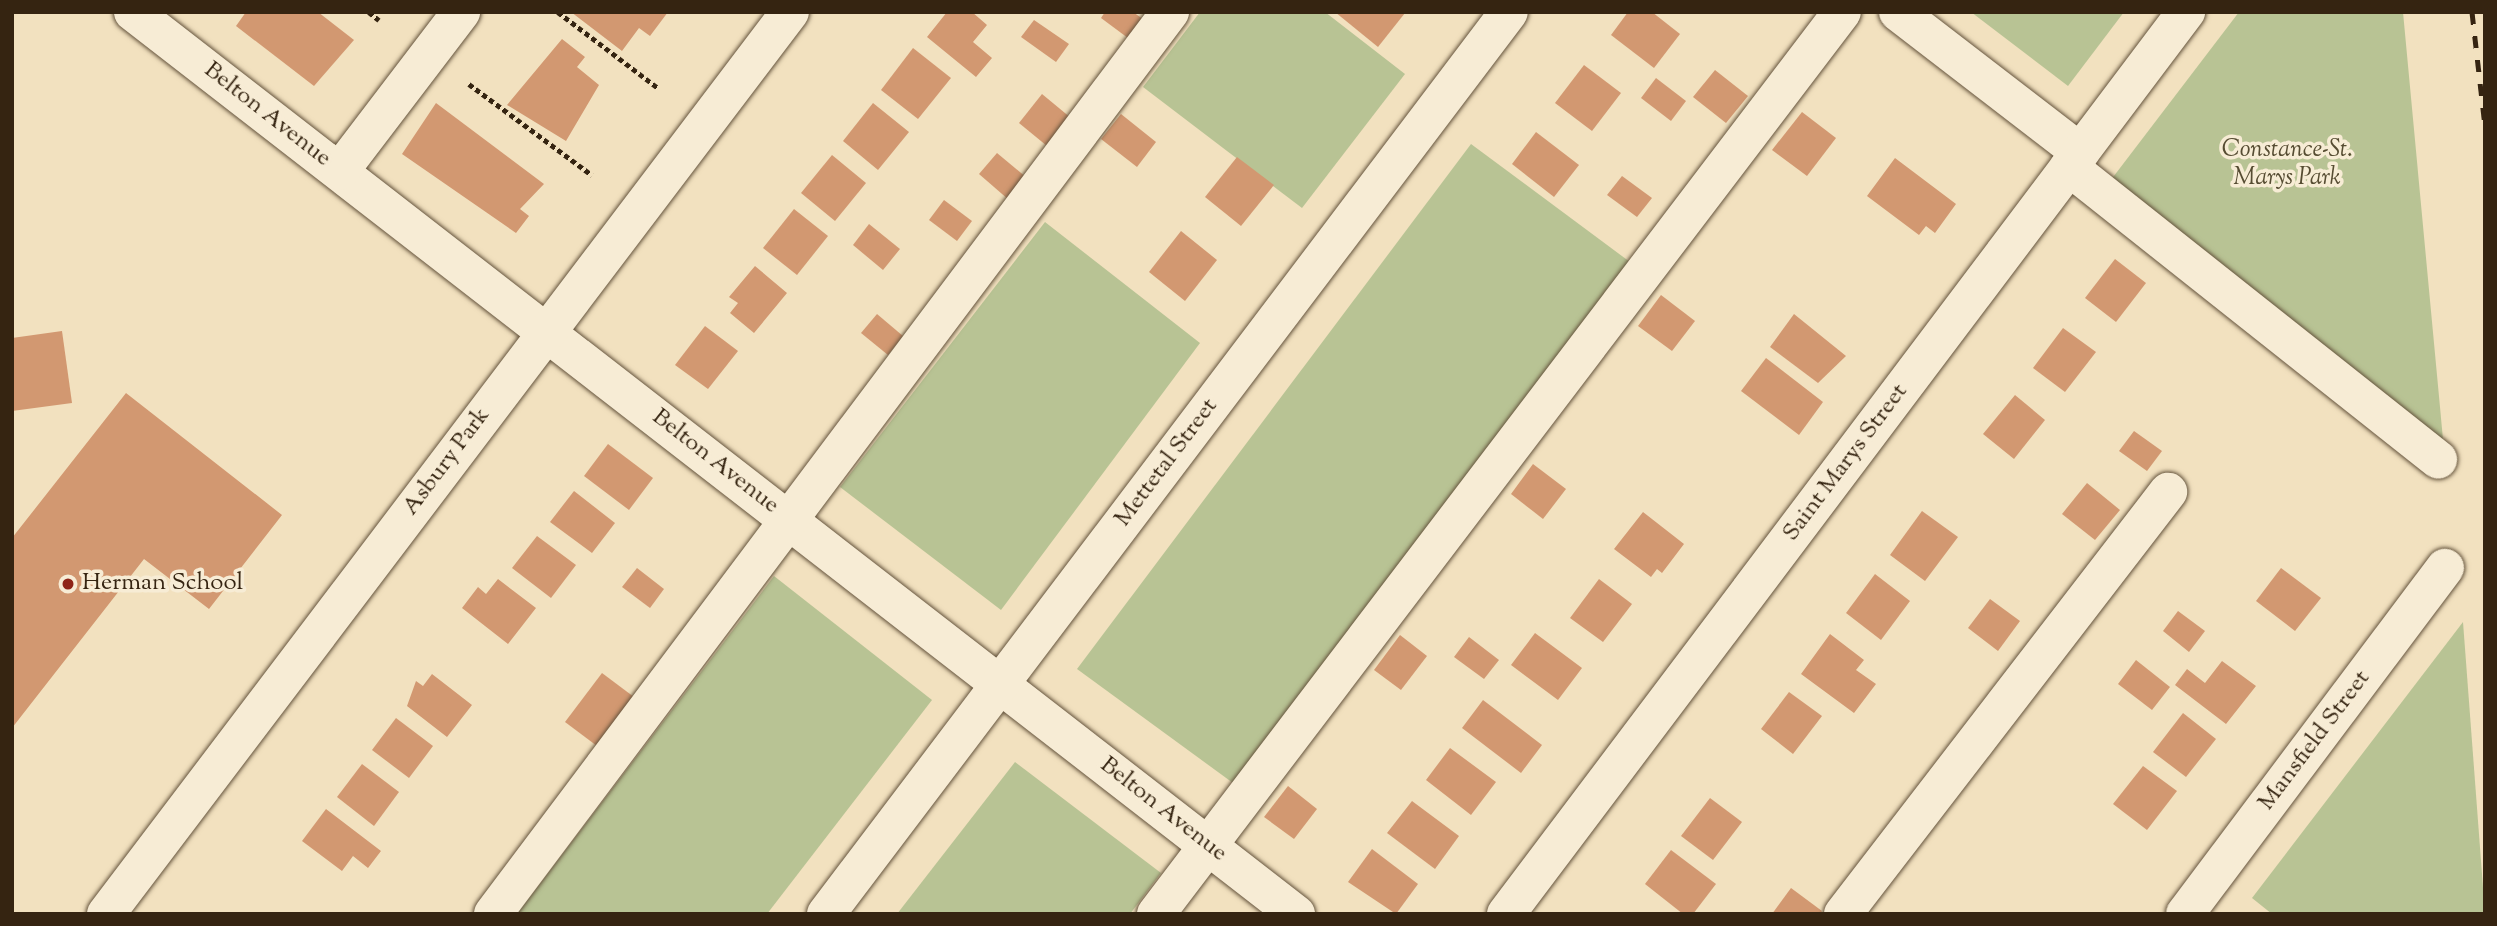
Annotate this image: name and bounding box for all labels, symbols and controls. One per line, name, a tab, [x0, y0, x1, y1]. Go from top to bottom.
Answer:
street label: Belton Avenue	[198, 56, 336, 174]
park label: Constance-St. Marys Park	[2222, 137, 2352, 193]
street label: Saint Marys Street	[1777, 379, 1915, 547]
street label: Mettetal Street	[1109, 393, 1225, 533]
street label: Asbury Park	[397, 402, 497, 522]
street label: Belton Avenue	[646, 403, 784, 521]
place label: Herman School	[82, 570, 243, 598]
marker: Herman School	[60, 576, 76, 592]
street label: Mansfield Street	[2253, 665, 2377, 817]
street label: Belton Avenue	[1094, 751, 1232, 869]

